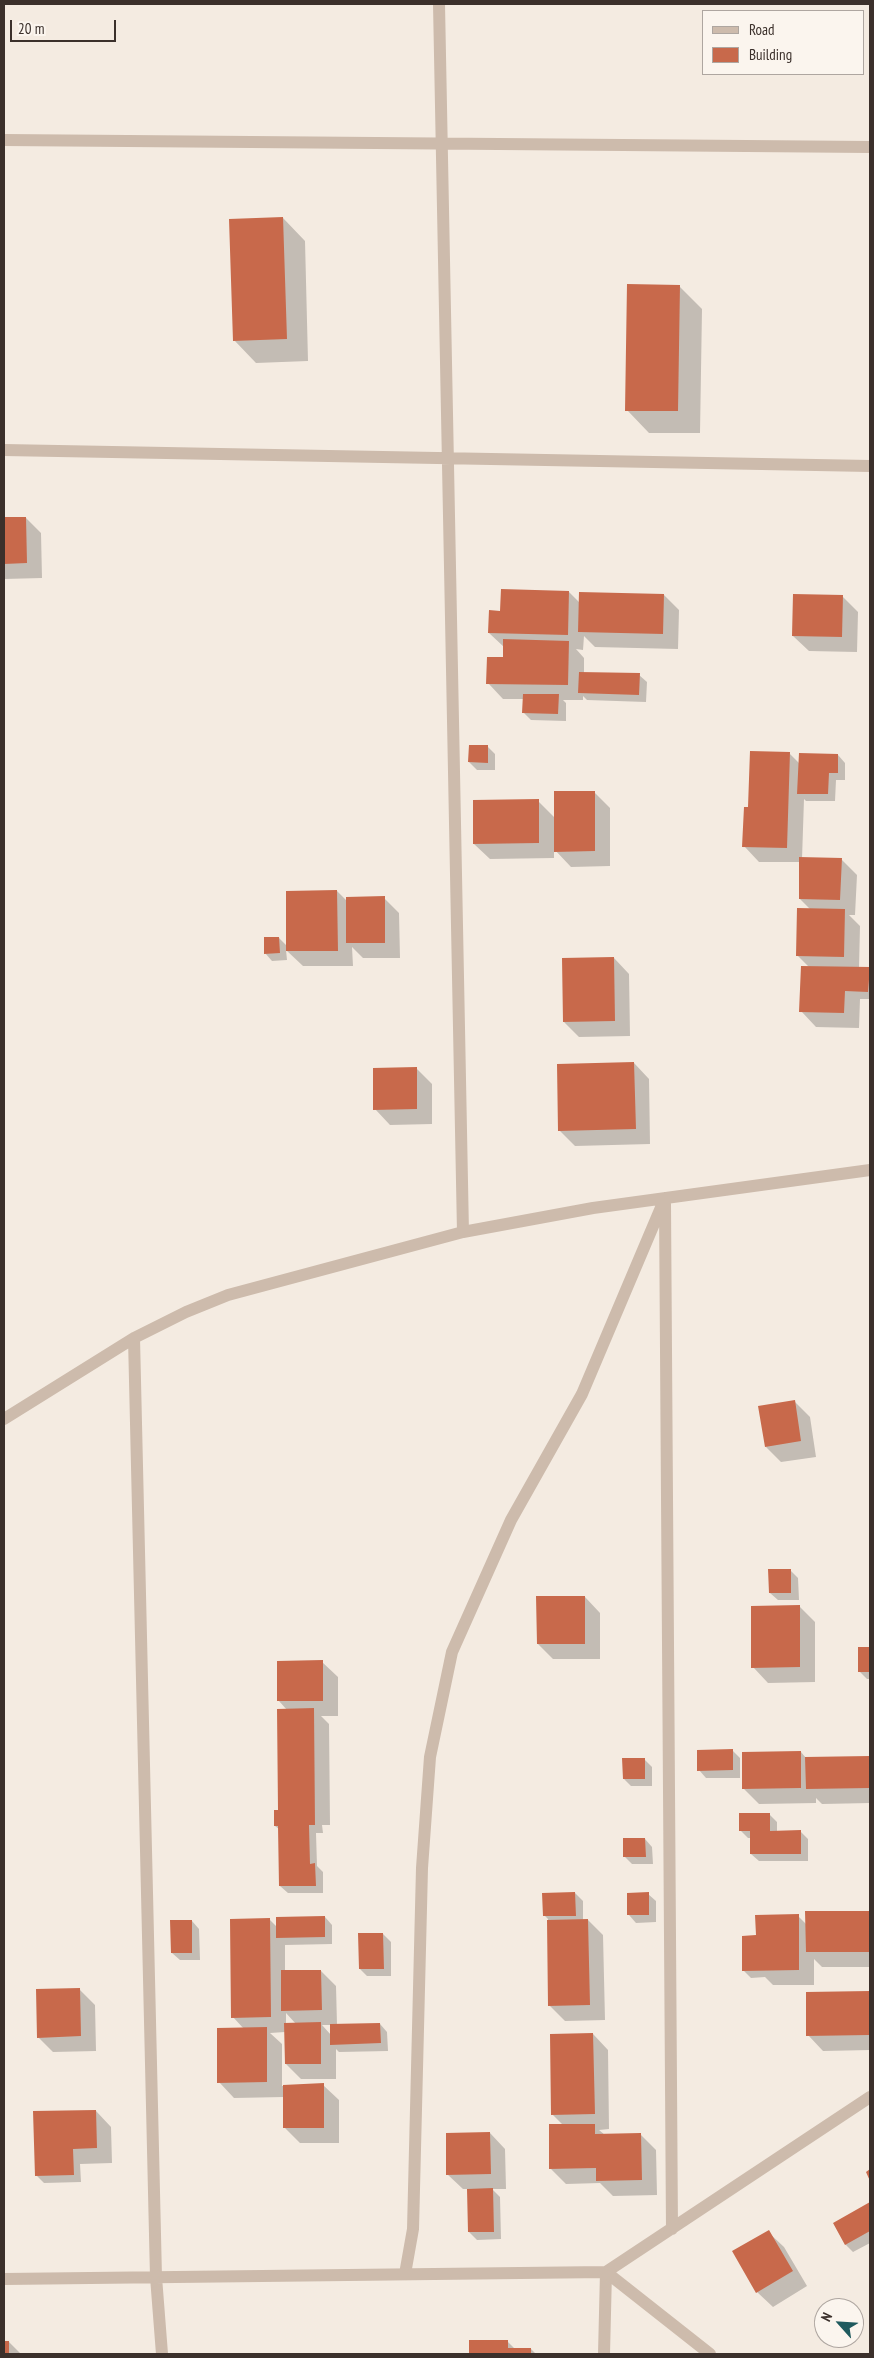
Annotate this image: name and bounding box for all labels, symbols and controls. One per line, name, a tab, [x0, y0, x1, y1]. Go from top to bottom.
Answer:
scale bar	[12, 10, 119, 42]
legend	[702, 10, 864, 75]
text: 20 m	[18, 19, 44, 38]
text: Road	[749, 20, 775, 39]
text: Building	[749, 45, 792, 64]
north arrow	[814, 2298, 864, 2348]
text: N	[817, 2310, 836, 2324]

